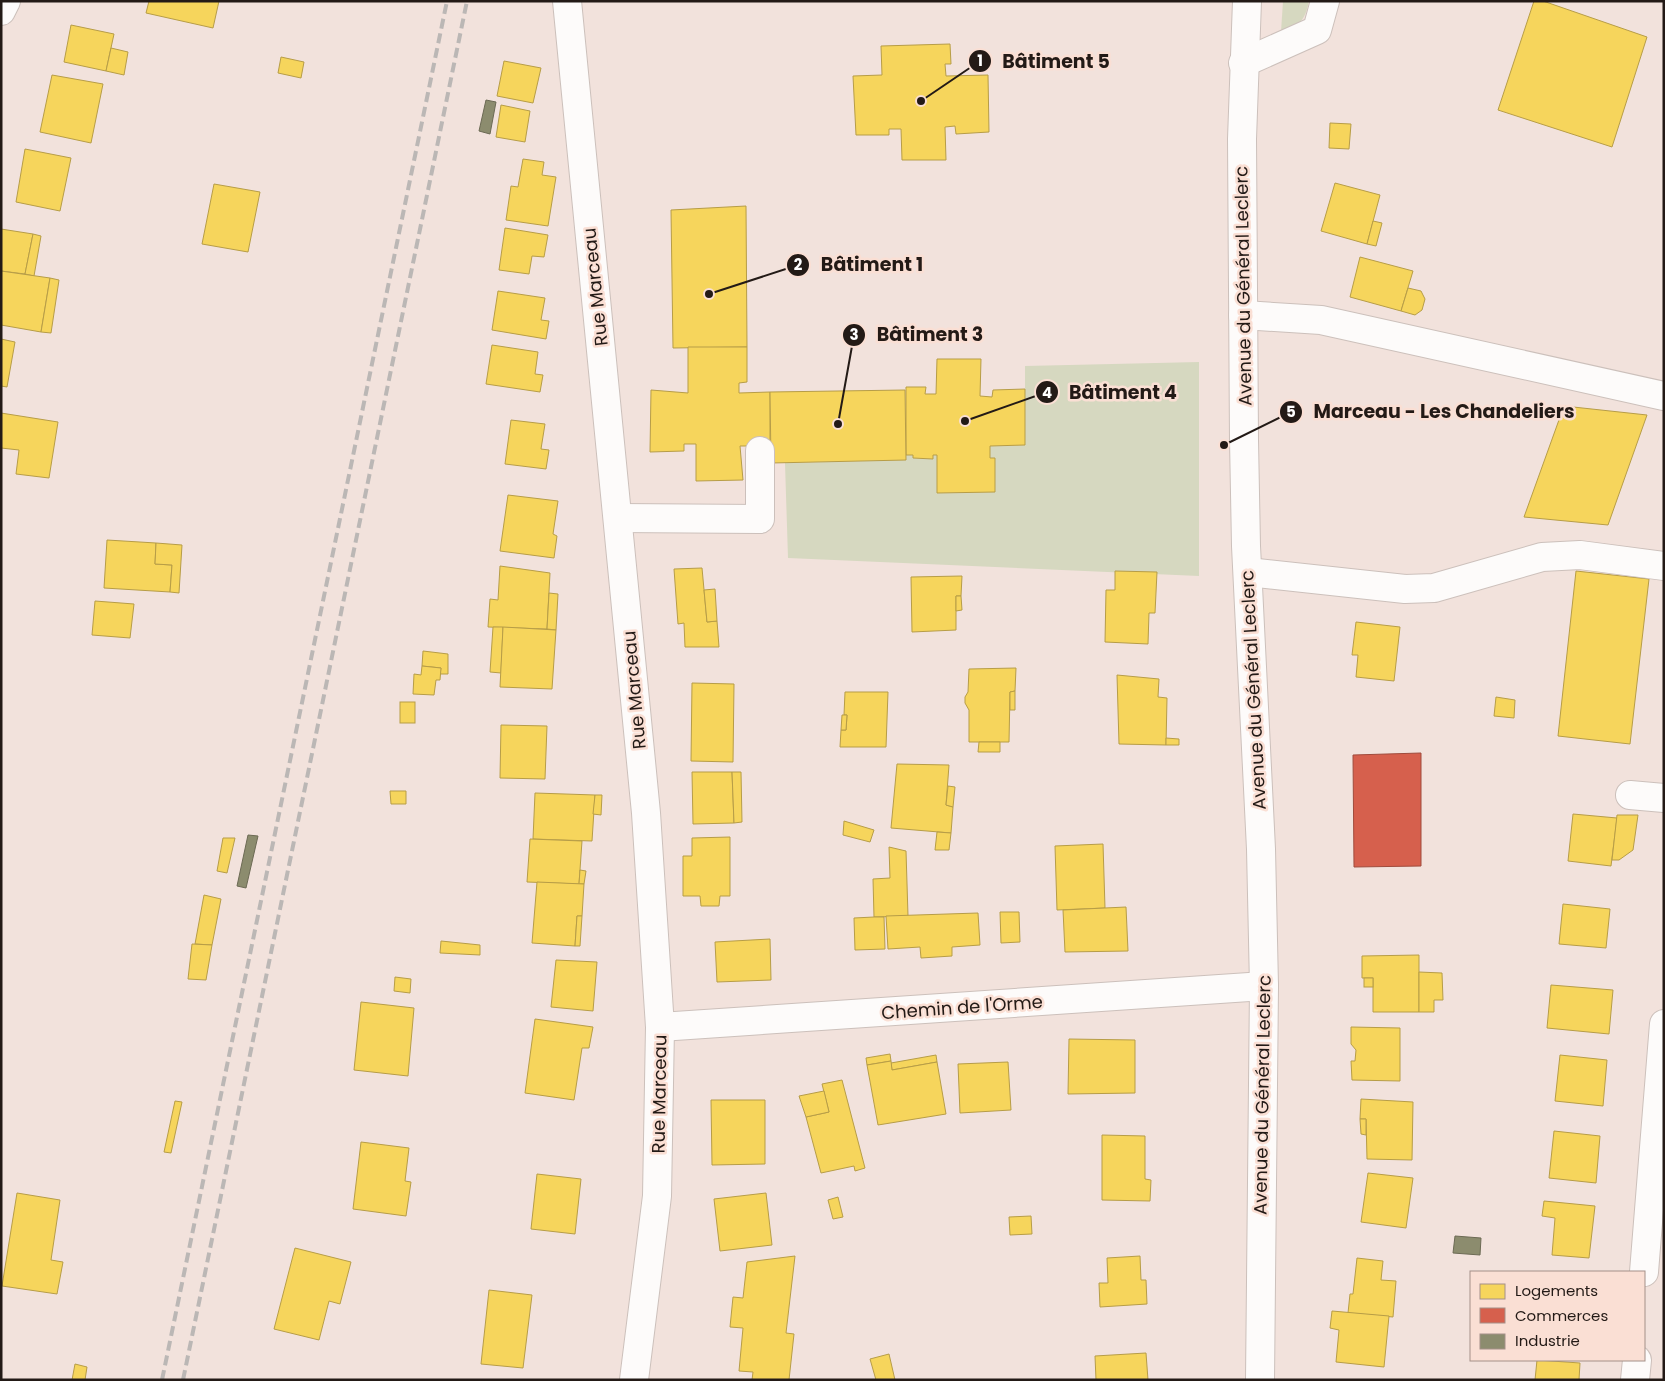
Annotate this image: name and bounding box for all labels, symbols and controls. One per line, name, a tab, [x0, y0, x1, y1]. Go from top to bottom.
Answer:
callout: Bâtiment 5	[967, 44, 1120, 78]
text: Bâtiment 5	[1002, 48, 1110, 75]
text: 1	[977, 50, 983, 71]
street label: Avenue du Général Leclerc	[1228, 166, 1258, 406]
street label: Rue Marceau	[576, 227, 614, 347]
callout: Bâtiment 1	[786, 248, 933, 282]
text: Bâtiment 1	[821, 251, 923, 278]
text: 2	[794, 254, 803, 275]
callout: Bâtiment 3	[842, 318, 993, 352]
text: Bâtiment 3	[877, 321, 983, 348]
text: 3	[849, 324, 859, 345]
callout: Bâtiment 4	[1034, 375, 1187, 409]
text: Bâtiment 4	[1069, 379, 1177, 406]
text: 4	[1042, 382, 1052, 403]
callout: Marceau - Les Chandeliers	[1278, 395, 1585, 429]
text: Marceau - Les Chandeliers	[1313, 398, 1575, 425]
text: 5	[1286, 401, 1296, 422]
street label: Avenue du Général Leclerc	[1234, 569, 1272, 810]
street label: Rue Marceau	[616, 630, 652, 750]
street label: Avenue du Général Leclerc	[1247, 975, 1277, 1215]
street label: Chemin de l'Orme	[880, 989, 1044, 1025]
street label: Rue Marceau	[645, 1034, 673, 1154]
legend	[1470, 1271, 1645, 1361]
text: Logements	[1515, 1280, 1598, 1301]
text: Commerces	[1515, 1305, 1608, 1326]
text: Industrie	[1515, 1330, 1580, 1351]

